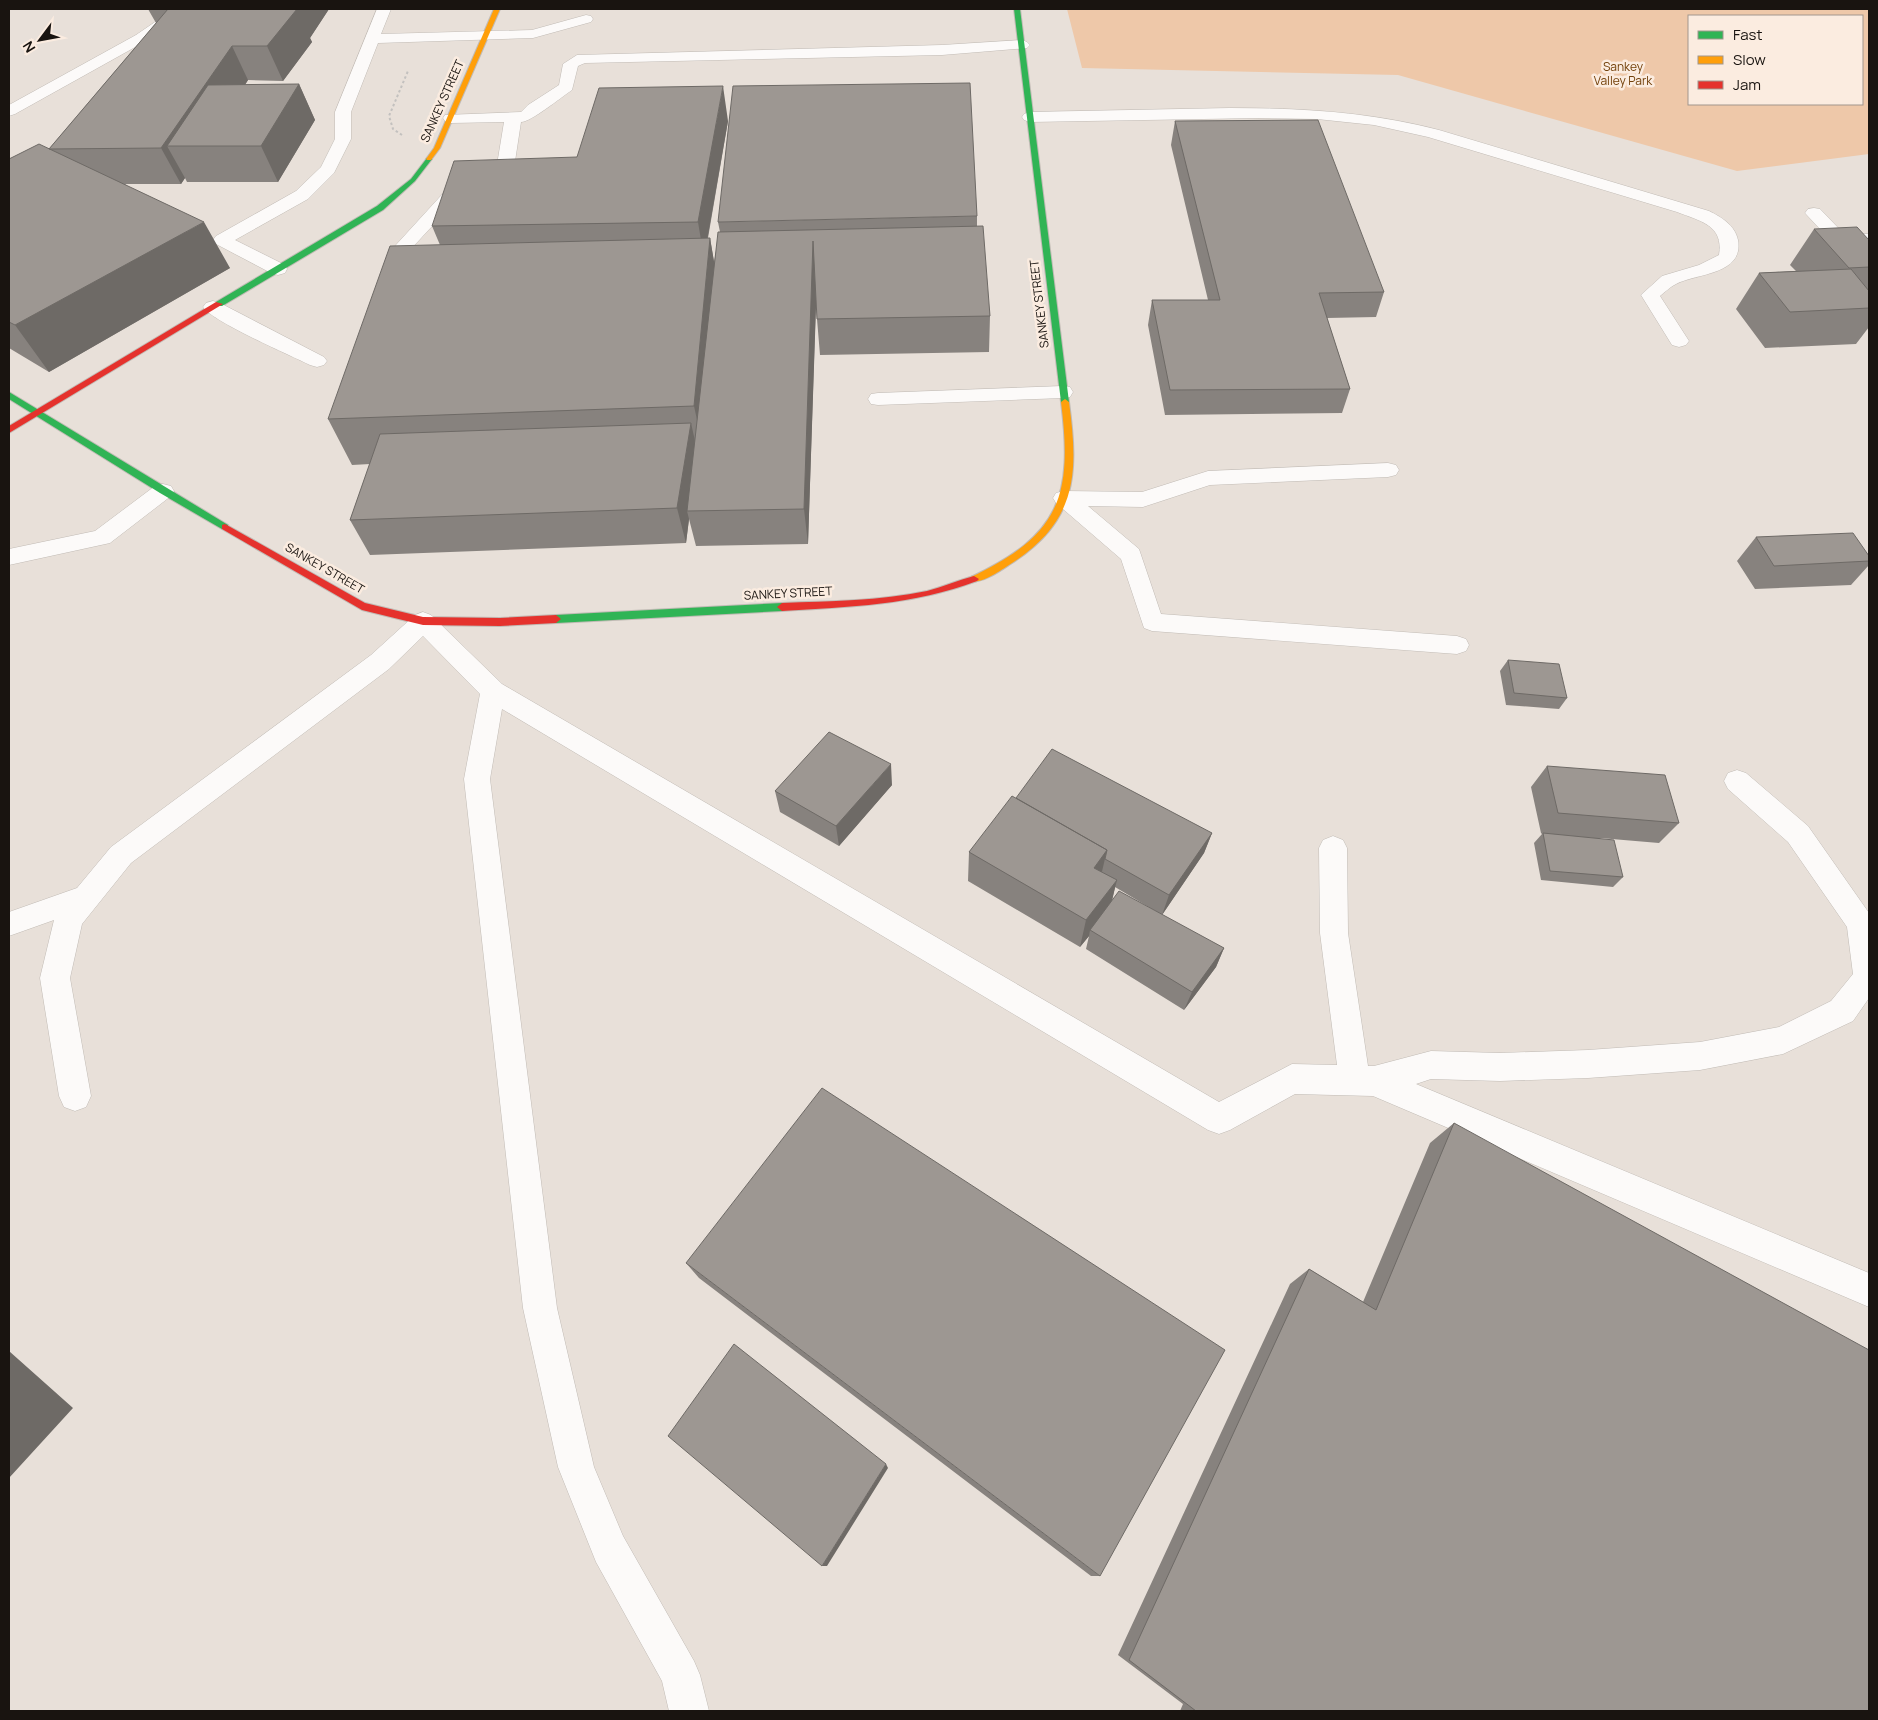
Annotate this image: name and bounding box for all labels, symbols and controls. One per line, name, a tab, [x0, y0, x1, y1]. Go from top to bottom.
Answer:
north arrow	[15, 15, 65, 65]
legend	[1688, 15, 1863, 105]
text: Fast	[1733, 24, 1762, 45]
text: N	[18, 38, 39, 56]
text: Slow	[1733, 49, 1766, 70]
street label: SANKEY STREET	[416, 56, 468, 145]
park label: Sankey Valley Park	[1594, 58, 1653, 89]
text: Jam	[1733, 74, 1761, 95]
street label: SANKEY STREET	[1025, 258, 1053, 349]
street label: SANKEY STREET	[282, 538, 368, 598]
street label: SANKEY STREET	[743, 582, 834, 604]

